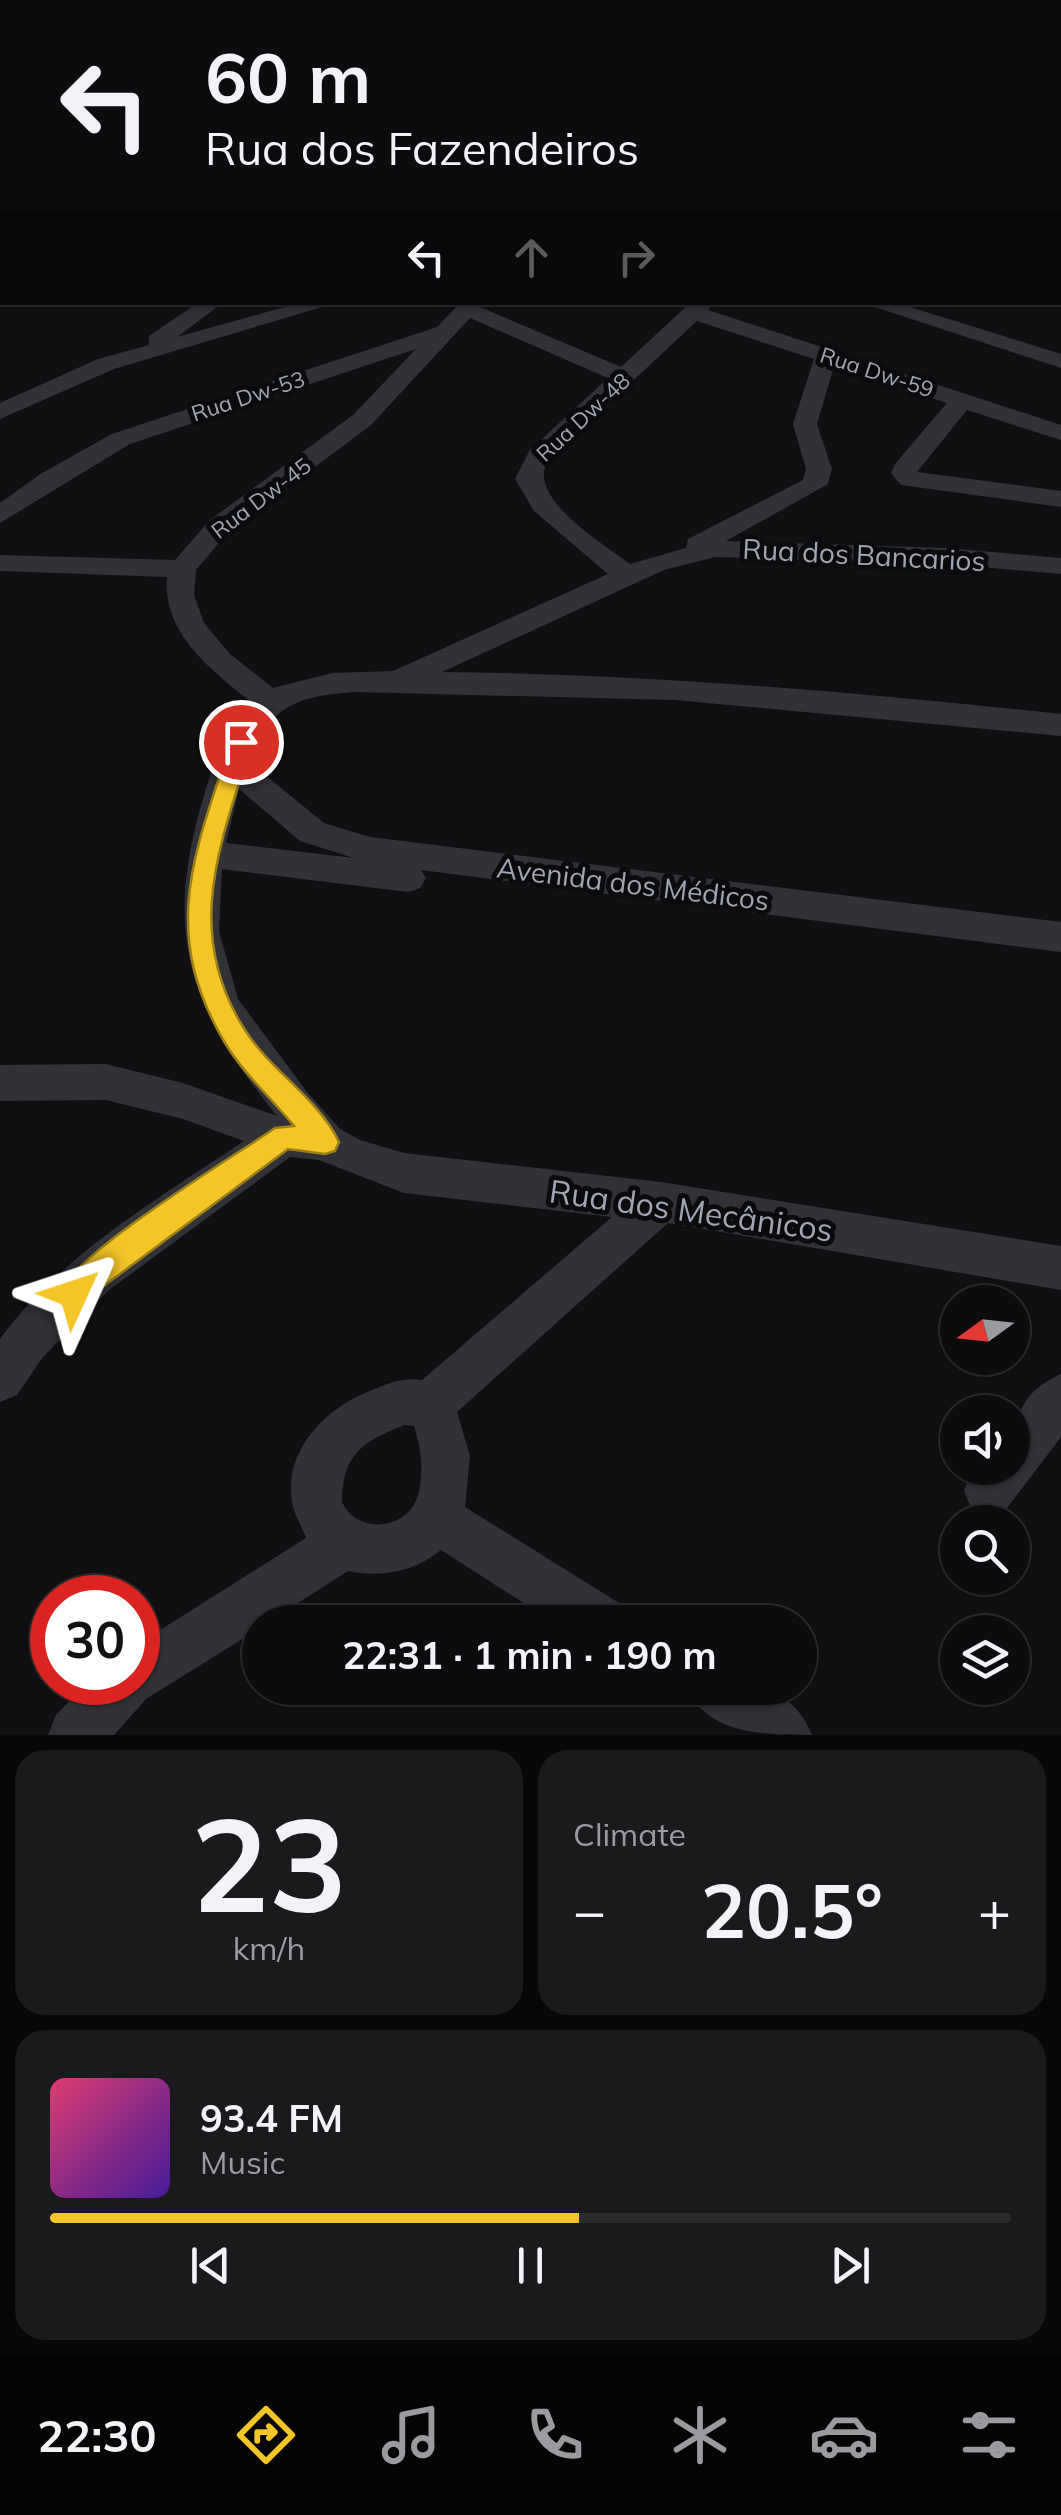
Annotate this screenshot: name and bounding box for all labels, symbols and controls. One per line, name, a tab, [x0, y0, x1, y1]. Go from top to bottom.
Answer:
text: 60 m	[205, 33, 371, 121]
icon: left	[40, 40, 170, 170]
text: Rua dos Fazendeiros	[205, 120, 639, 176]
icon: left	[399, 230, 454, 285]
icon: ahead	[504, 230, 559, 285]
icon: right	[609, 230, 664, 285]
street label: Rua Dw-59	[817, 340, 937, 404]
street label: Rua Dw-53	[188, 364, 308, 428]
street label: Rua Dw-48	[530, 367, 636, 467]
street label: Rua Dw-45	[206, 451, 316, 545]
street label: Rua dos Bancarios	[742, 531, 986, 578]
pin	[199, 700, 284, 785]
icon: arrive	[214, 715, 269, 770]
street label: Avenida dos Médicos	[495, 849, 771, 918]
street label: Rua dos Mecânicos	[547, 1170, 835, 1250]
position arrow	[22, 1242, 126, 1346]
north arrow	[940, 1285, 1030, 1375]
map controls	[940, 1285, 1030, 1705]
button: sound	[940, 1395, 1030, 1485]
button: search	[940, 1505, 1030, 1595]
speed limit sign: 30	[30, 1575, 160, 1705]
button: layers	[940, 1615, 1030, 1705]
text: 22:31 · 1 min · 190 m	[342, 1631, 717, 1679]
text: 23	[191, 1781, 347, 1945]
text: Climate	[573, 1814, 686, 1854]
text: 20.5°	[701, 1863, 883, 1957]
text: −	[573, 1876, 606, 1945]
text: +	[978, 1876, 1011, 1945]
text: km/h	[233, 1928, 305, 1968]
text: 93.4 FM	[200, 2094, 343, 2142]
text: Music	[200, 2142, 285, 2182]
icon: previous	[183, 2238, 238, 2293]
icon: pause	[503, 2238, 558, 2293]
icon: next	[823, 2238, 878, 2293]
icon: directions	[231, 2400, 301, 2470]
icon: music	[376, 2400, 446, 2470]
icon: phone	[520, 2400, 590, 2470]
icon: climate	[665, 2400, 735, 2470]
icon: car	[809, 2400, 879, 2470]
icon: filters	[954, 2400, 1024, 2470]
text: 22:30	[37, 2407, 156, 2463]

